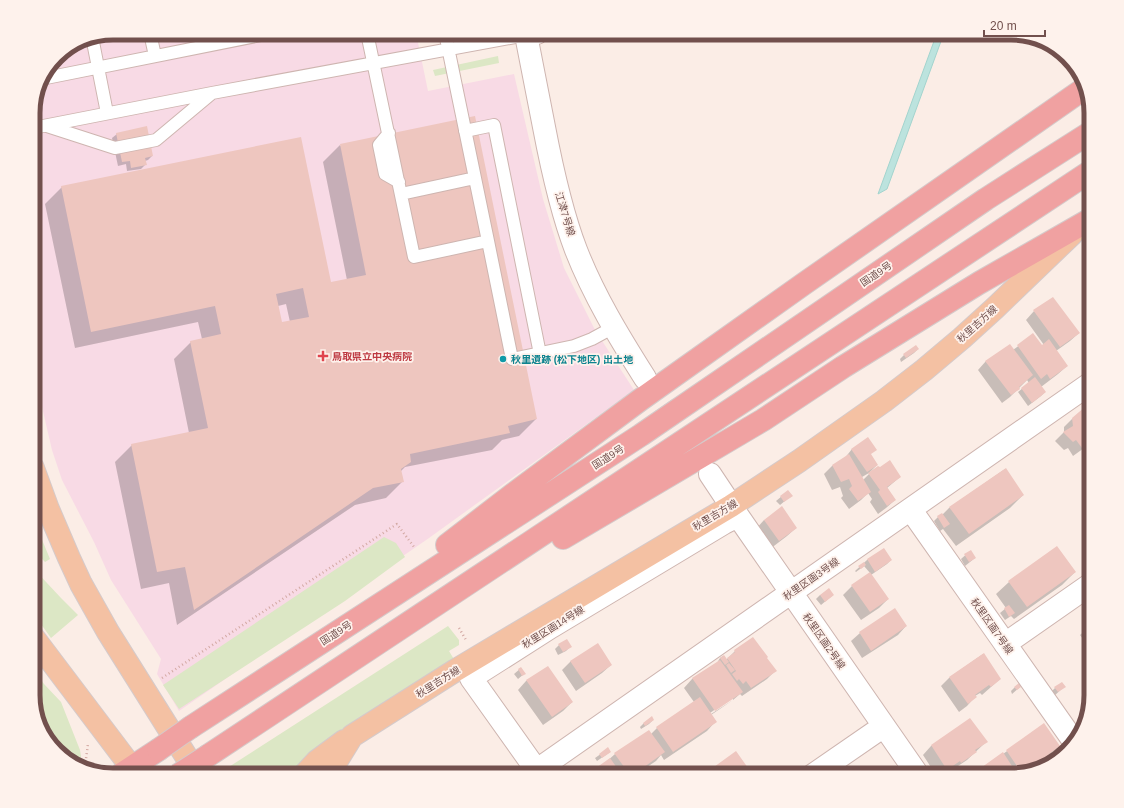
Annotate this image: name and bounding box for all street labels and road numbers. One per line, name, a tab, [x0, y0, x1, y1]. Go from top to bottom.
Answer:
street label: 江津7号線	[553, 191, 577, 237]
street label: 国道9号	[858, 259, 894, 289]
street label: 秋里吉方線	[955, 303, 999, 345]
street label: 国道9号	[590, 443, 626, 471]
street label: 秋里吉方線	[691, 497, 739, 533]
street label: 秋里区画3号線	[781, 556, 841, 602]
street label: 秋里区画7号線	[969, 596, 1015, 656]
street label: 秋里区画14号線	[520, 603, 586, 651]
street label: 秋里区画2号線	[801, 611, 847, 671]
street label: 国道9号	[318, 619, 354, 647]
street label: 秋里吉方線	[414, 664, 462, 700]

